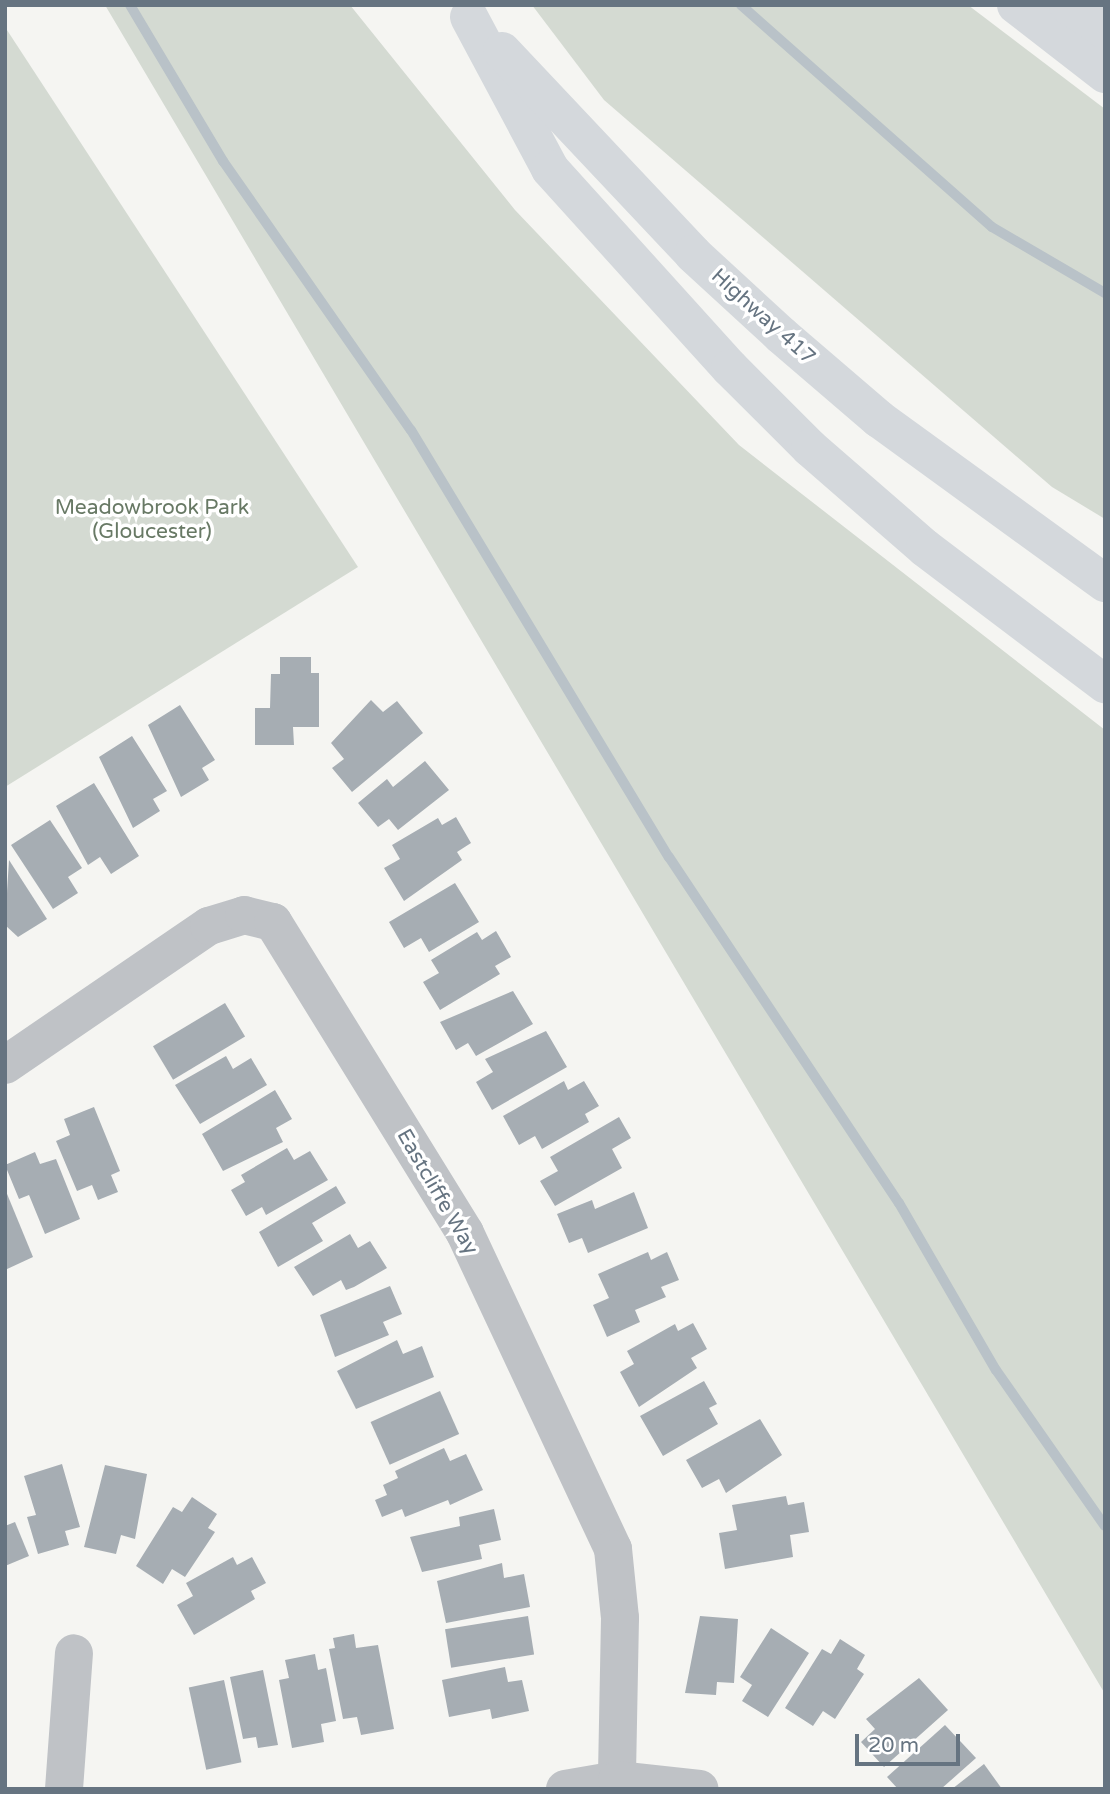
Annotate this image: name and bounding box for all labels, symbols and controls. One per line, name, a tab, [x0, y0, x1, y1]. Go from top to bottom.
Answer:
street label: Highway 417	[706, 264, 820, 370]
park label: Meadowbrook Park (Gloucester)	[55, 495, 249, 545]
street label: Eastcliffe Way	[391, 1125, 483, 1259]
scale bar	[858, 1720, 963, 1764]
text: 20 m	[868, 1733, 919, 1758]

